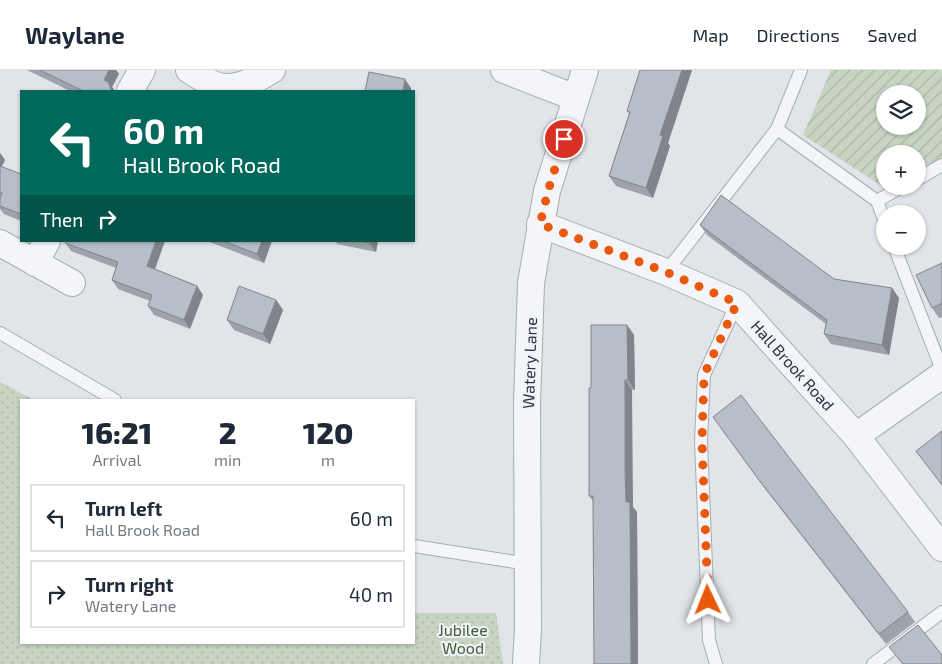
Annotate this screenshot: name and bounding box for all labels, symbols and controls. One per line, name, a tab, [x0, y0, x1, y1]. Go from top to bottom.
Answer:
text: Waylane	[25, 20, 125, 49]
text: Map	[692, 24, 729, 46]
text: Directions	[757, 24, 840, 46]
text: Saved	[868, 24, 917, 46]
map controls	[876, 85, 926, 255]
button: layers	[876, 85, 926, 135]
text: 60 m	[123, 109, 204, 151]
icon: left	[40, 110, 105, 175]
pin	[543, 118, 585, 160]
icon: arrive	[550, 125, 578, 153]
button: +	[876, 145, 926, 195]
text: Hall Brook Road	[123, 151, 281, 177]
icon: right	[93, 205, 121, 233]
button: −	[876, 205, 926, 255]
text: Then	[40, 208, 83, 231]
street label: Hall Brook Road	[748, 316, 838, 414]
street label: Watery Lane	[518, 317, 540, 409]
text: 16:21	[82, 414, 152, 450]
text: 2	[219, 414, 236, 450]
text: 120	[303, 414, 353, 450]
text: Arrival	[93, 450, 141, 469]
text: min	[214, 450, 241, 469]
text: m	[321, 450, 335, 469]
text: Turn left	[85, 497, 162, 520]
icon: left	[42, 504, 70, 532]
text: 60 m	[350, 507, 393, 530]
text: Hall Brook Road	[85, 520, 200, 539]
text: Turn right	[85, 573, 173, 596]
position arrow	[681, 573, 733, 625]
icon: right	[42, 580, 70, 608]
text: 40 m	[349, 583, 393, 606]
text: Watery Lane	[85, 596, 176, 615]
park label: Jubilee Wood	[438, 620, 488, 657]

